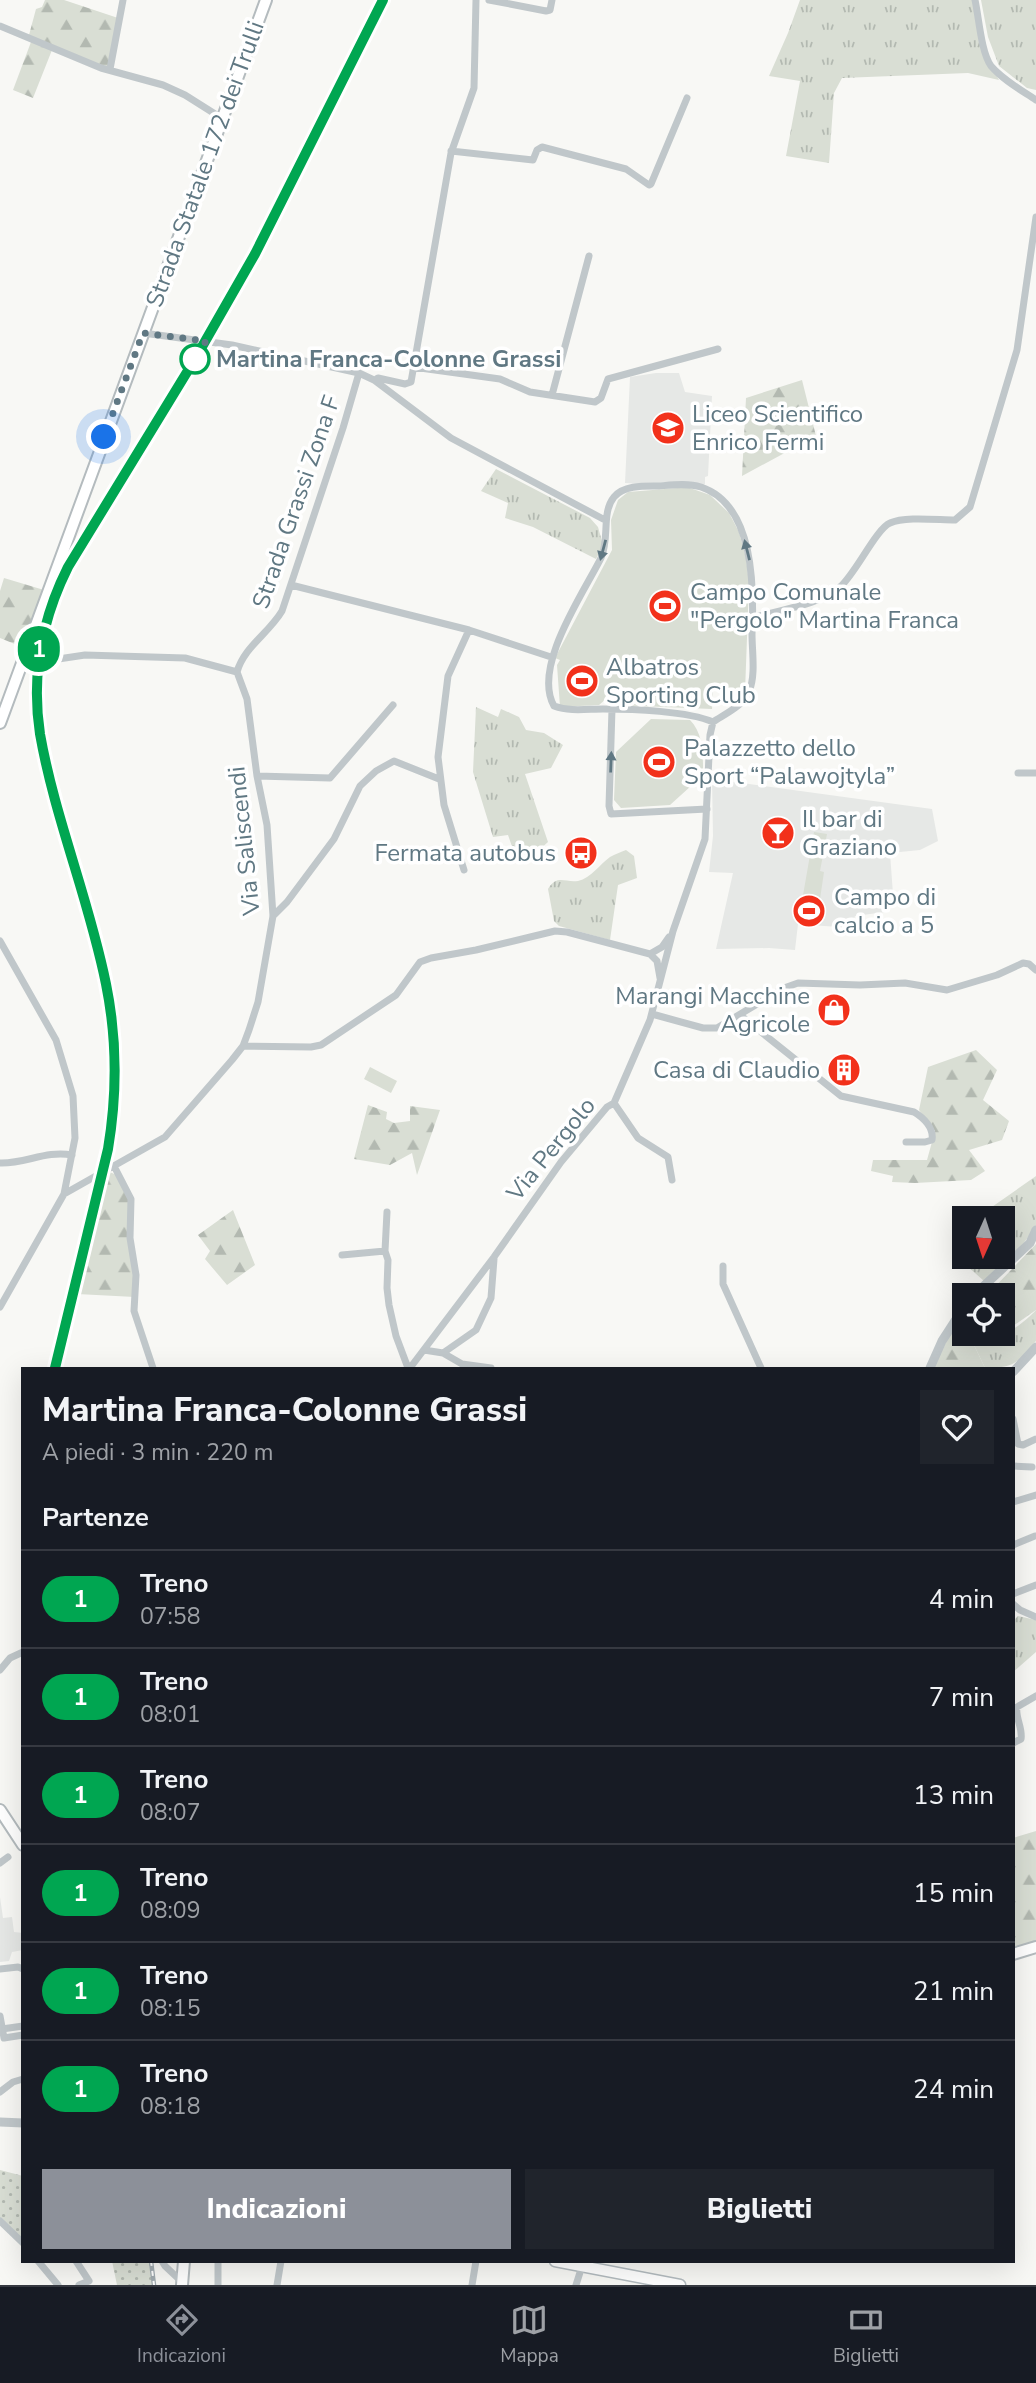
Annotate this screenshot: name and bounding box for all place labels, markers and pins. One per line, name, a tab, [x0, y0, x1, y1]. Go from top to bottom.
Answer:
place label: Martina Franca-Colonne Grassi	[216, 343, 561, 375]
marker: Martina Franca-Colonne Grassi	[180, 344, 210, 374]
place label: Liceo Scientifico Enrico Fermi	[692, 398, 863, 458]
school or university icon: Liceo Scientifico Enrico Fermi	[649, 409, 687, 447]
place label: Campo Comunale "Pergolo" Martina Franca	[690, 576, 959, 636]
sports icon: Campo Comunale "Pergolo" Martina Franca	[646, 587, 684, 625]
place label: Albatros Sporting Club	[606, 651, 756, 711]
sports icon: Albatros Sporting Club	[563, 662, 601, 700]
place label: Palazzetto dello Sport “Palawojtyla”	[684, 732, 895, 792]
sports icon: Palazzetto dello Sport “Palawojtyla”	[640, 743, 678, 781]
place label: Il bar di Graziano	[802, 803, 897, 863]
bar icon: Il bar di Graziano	[759, 814, 797, 852]
bus stop icon: Fermata autobus	[562, 834, 600, 872]
place label: Fermata autobus	[375, 837, 556, 869]
place label: Campo di calcio a 5	[834, 881, 936, 941]
sports icon: Campo di calcio a 5	[790, 892, 828, 930]
place label: Marangi Macchine Agricole	[615, 980, 810, 1040]
shop icon: Marangi Macchine Agricole	[815, 991, 853, 1029]
building icon: Casa di Claudio	[825, 1051, 863, 1089]
place label: Casa di Claudio	[653, 1054, 820, 1086]

